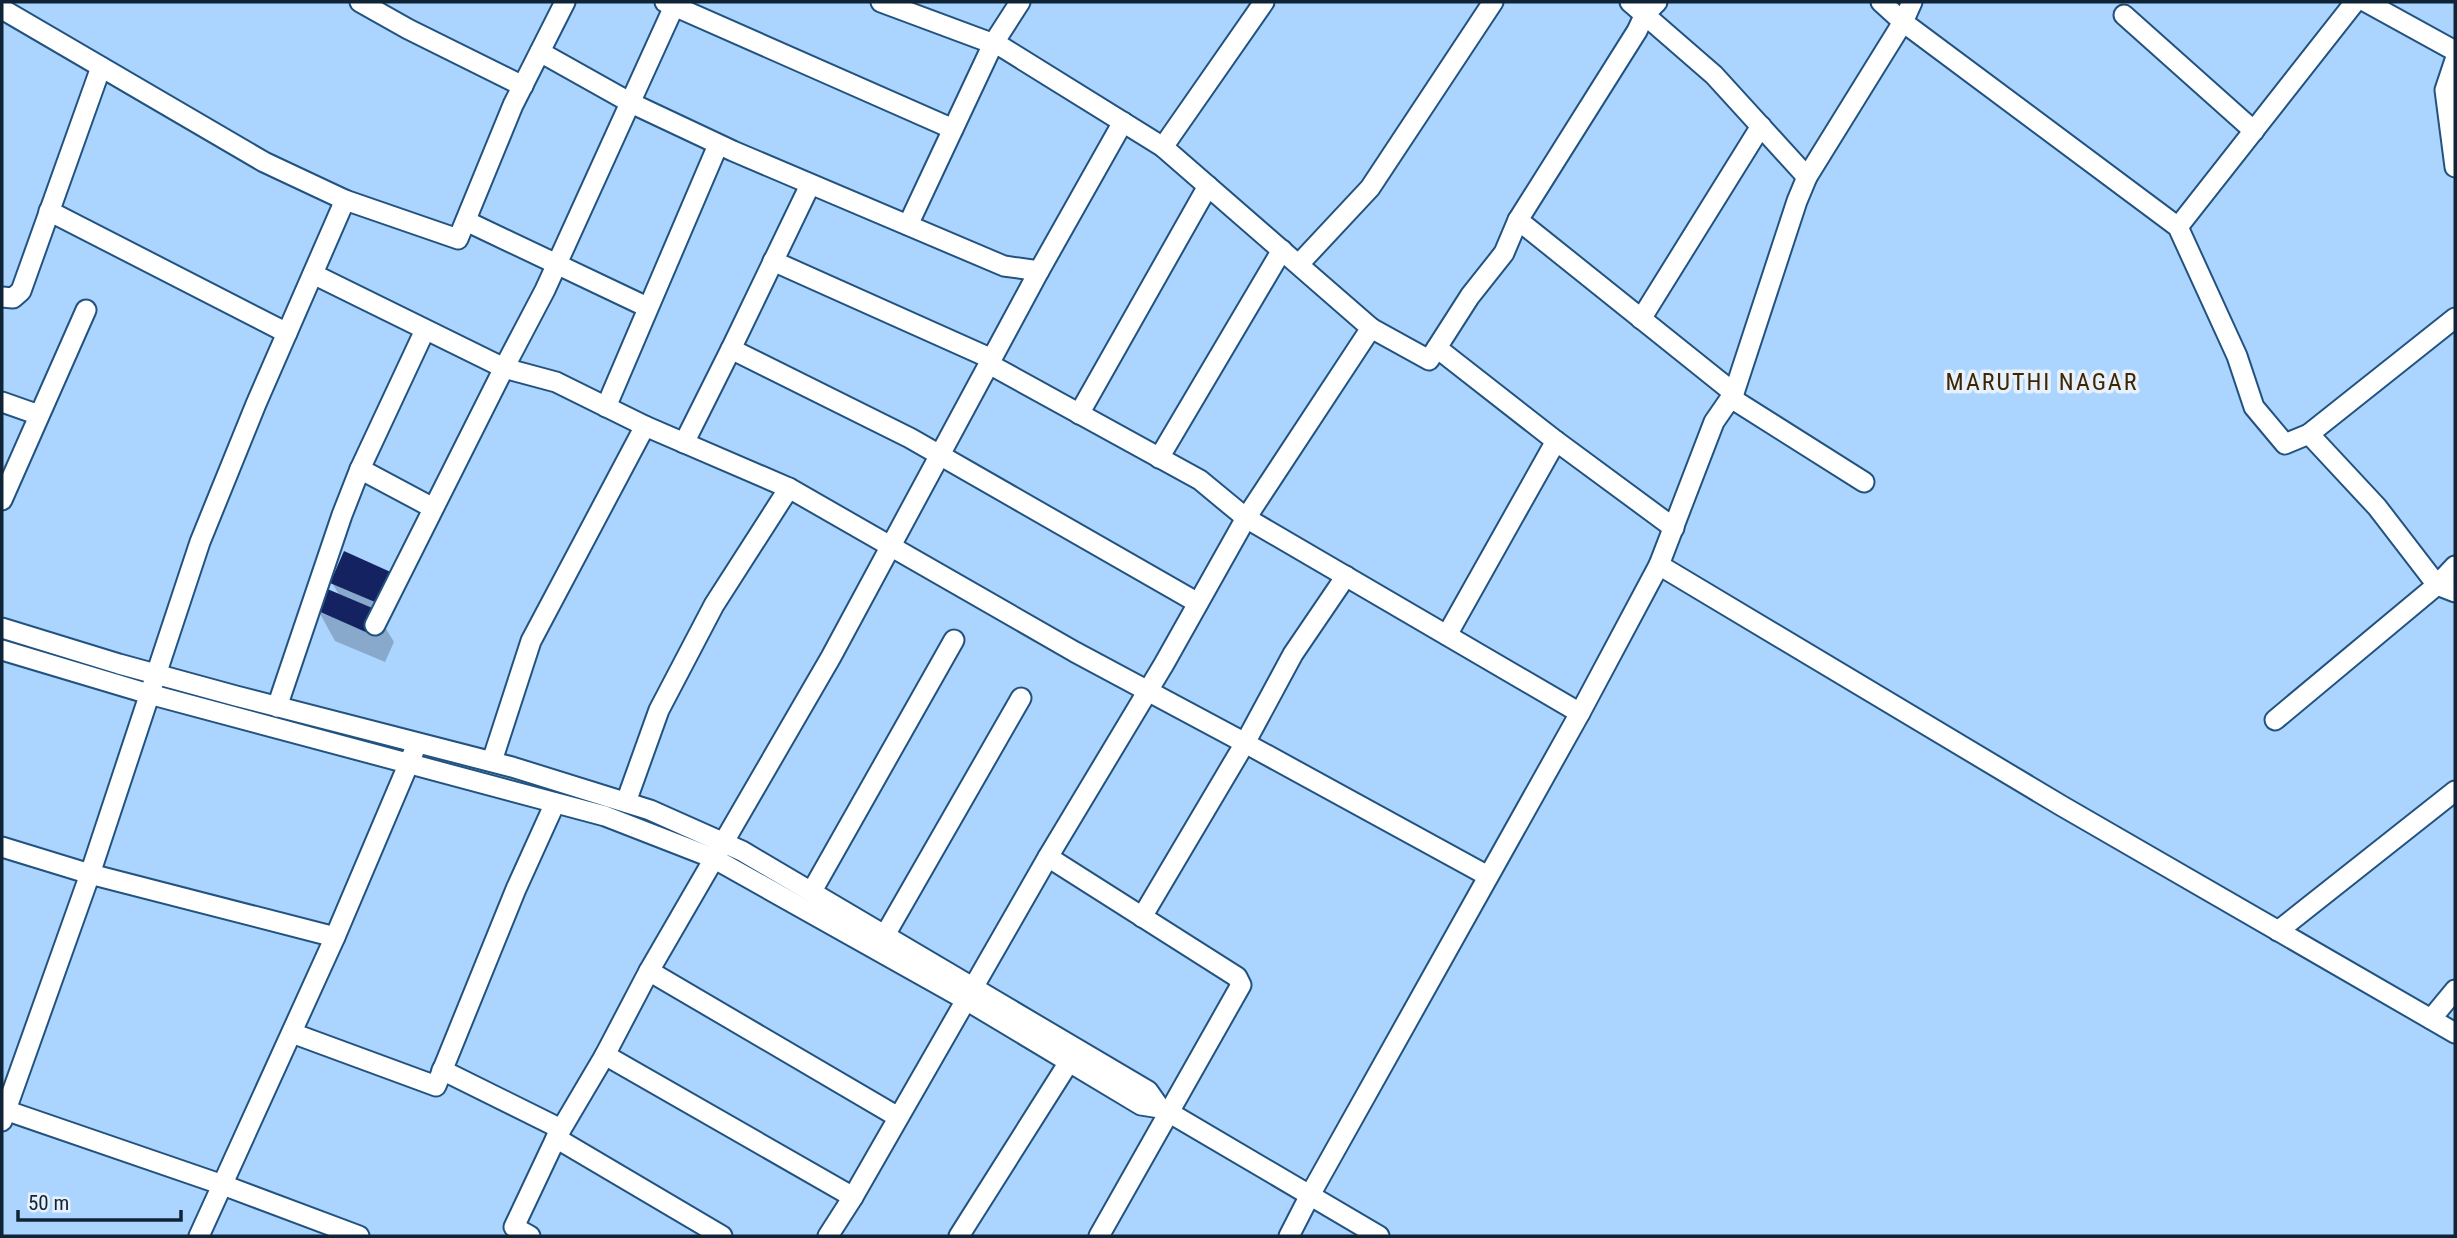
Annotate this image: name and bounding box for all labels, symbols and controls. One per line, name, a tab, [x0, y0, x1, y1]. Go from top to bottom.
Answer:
district label: MARUTHI NAGAR	[1946, 368, 2138, 396]
scale bar	[18, 1178, 180, 1222]
text: 50 m	[28, 1191, 69, 1215]

